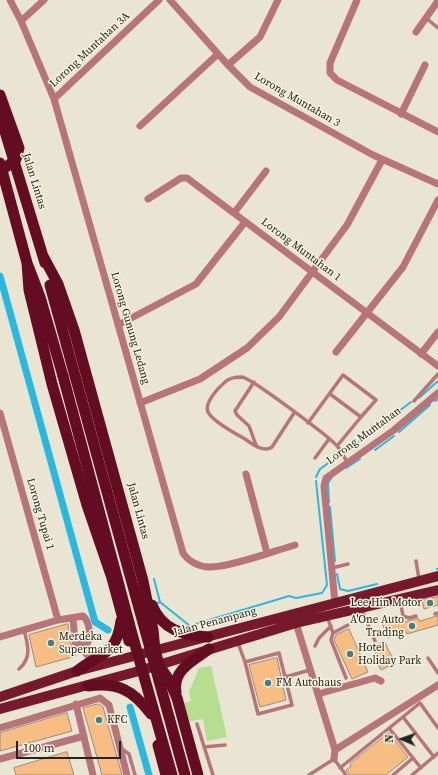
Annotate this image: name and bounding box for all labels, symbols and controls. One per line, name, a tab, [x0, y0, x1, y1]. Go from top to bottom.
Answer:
street label: Lorong Muntahan 3A	[47, 10, 133, 90]
street label: Lorong Muntahan 3	[252, 70, 342, 130]
street label: Jalan Lintas	[19, 151, 49, 211]
street label: Lorong Muntahan 1	[258, 216, 344, 284]
street label: Lorong Gunung Ledang	[108, 270, 152, 386]
street label: Lorong Muntahan	[324, 405, 404, 467]
street label: Lorong Tupai 1	[23, 477, 57, 551]
street label: Jalan Lintas	[124, 481, 152, 541]
place label: Lee Hin Motor	[351, 596, 422, 610]
marker: Lee Hin Motor	[425, 598, 435, 608]
street label: Jalan Penampang	[172, 605, 258, 639]
place label: A'One Auto Trading	[350, 613, 404, 639]
marker: A'One Auto Trading	[407, 621, 417, 631]
place label: Merdeka Supermarket	[59, 630, 122, 656]
marker: Merdeka Supermarket	[46, 638, 56, 648]
place label: Hotel Holiday Park	[358, 641, 421, 667]
marker: Hotel Holiday Park	[345, 649, 355, 659]
place label: FM Autohaus	[276, 676, 341, 690]
marker: FM Autohaus	[263, 678, 273, 688]
place label: KFC	[107, 713, 128, 727]
marker: KFC	[94, 715, 104, 725]
north arrow	[382, 719, 422, 759]
scale bar	[18, 733, 123, 759]
text: N	[382, 734, 397, 743]
text: 100 m	[23, 740, 55, 756]

